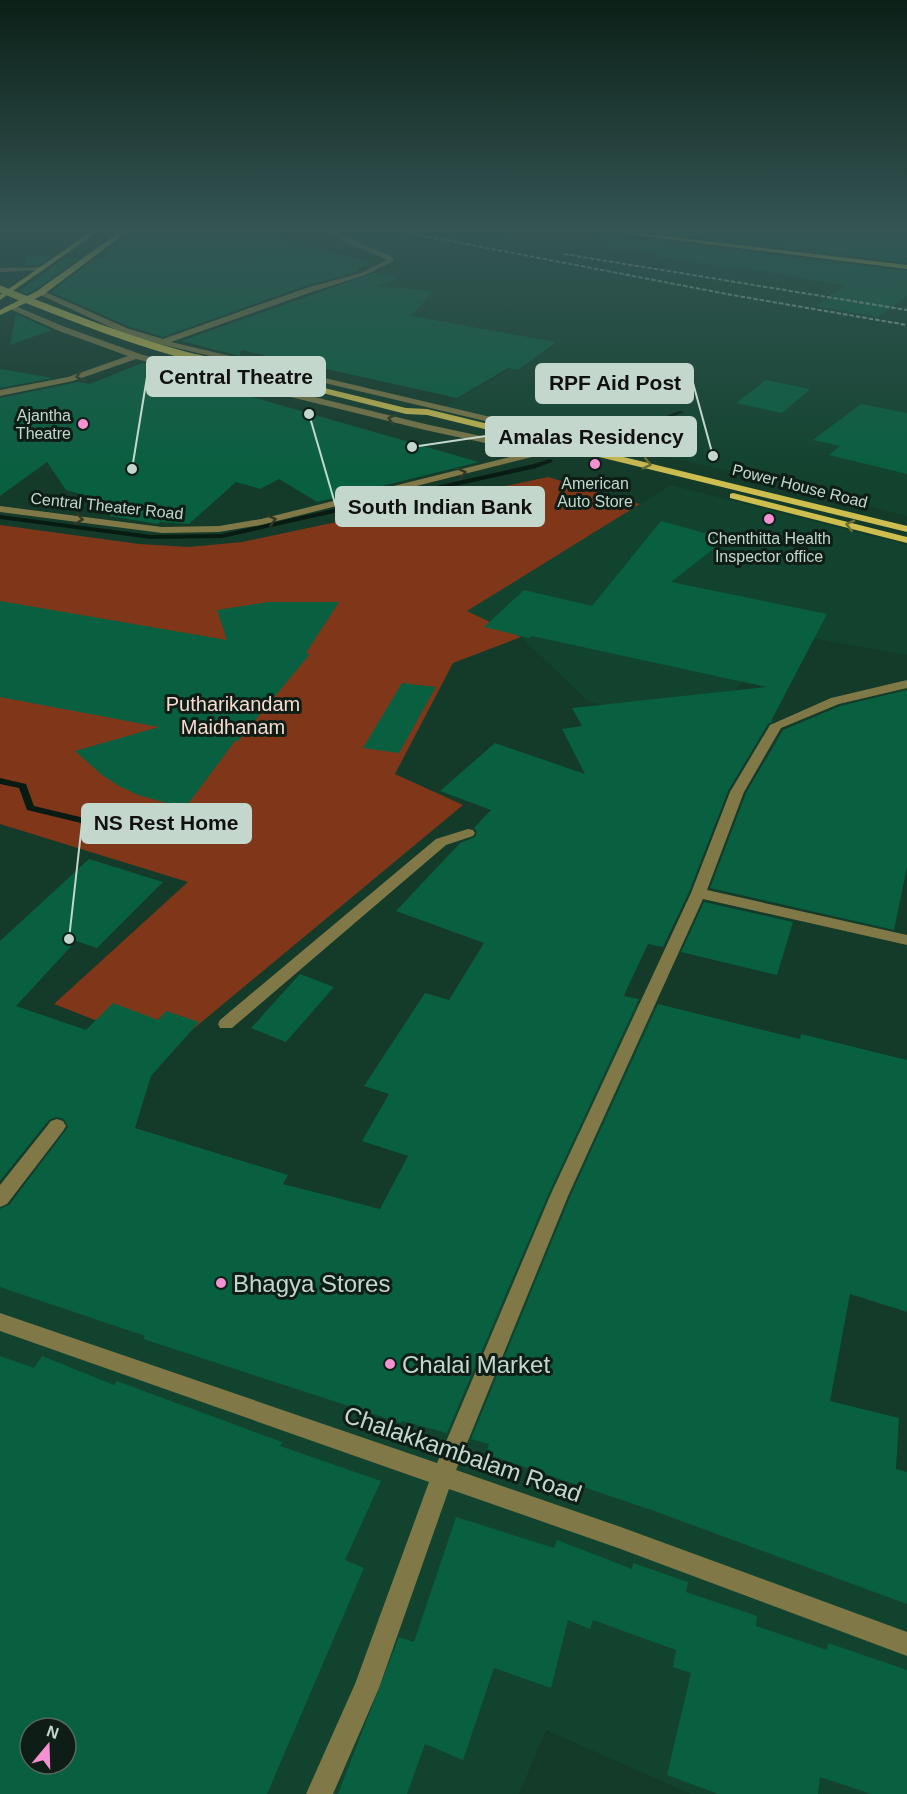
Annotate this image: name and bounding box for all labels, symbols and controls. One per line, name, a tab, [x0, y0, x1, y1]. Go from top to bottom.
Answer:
callout: Central Theatre	[147, 357, 325, 396]
callout: RPF Aid Post	[536, 364, 693, 403]
text: Central Theatre	[159, 365, 313, 388]
one-way arrow	[75, 369, 86, 381]
text: RPF Aid Post	[549, 371, 681, 394]
place label: Ajantha Theatre	[16, 407, 71, 442]
one-way arrow	[387, 413, 397, 426]
marker: Ajantha Theatre	[76, 417, 90, 431]
callout: Amalas Residency	[486, 417, 696, 456]
text: Amalas Residency	[498, 425, 684, 448]
marker: American Auto Store	[588, 457, 602, 471]
one-way arrow	[642, 457, 652, 470]
street label: Power House Road	[731, 461, 869, 511]
one-way arrow	[456, 468, 466, 481]
place label: American Auto Store	[557, 475, 633, 510]
callout: South Indian Bank	[336, 487, 544, 526]
street label: Central Theater Road	[30, 490, 184, 522]
text: South Indian Bank	[348, 495, 532, 518]
marker: Chenthitta Health Inspector office	[762, 512, 776, 526]
one-way arrow	[74, 513, 83, 525]
one-way arrow	[267, 514, 277, 527]
one-way arrow	[845, 520, 855, 533]
place label: Chenthitta Health Inspector office	[707, 530, 831, 565]
park label: Putharikandam Maidhanam	[166, 693, 300, 738]
callout: NS Rest Home	[82, 804, 251, 843]
text: NS Rest Home	[94, 811, 238, 834]
place label: Bhagya Stores	[233, 1270, 390, 1297]
marker: Bhagya Stores	[214, 1276, 228, 1290]
place label: Chalai Market	[402, 1351, 550, 1378]
marker: Chalai Market	[383, 1357, 397, 1371]
street label: Chalakkambalam Road	[341, 1401, 585, 1507]
north arrow	[18, 1716, 78, 1776]
text: N	[44, 1722, 61, 1742]

